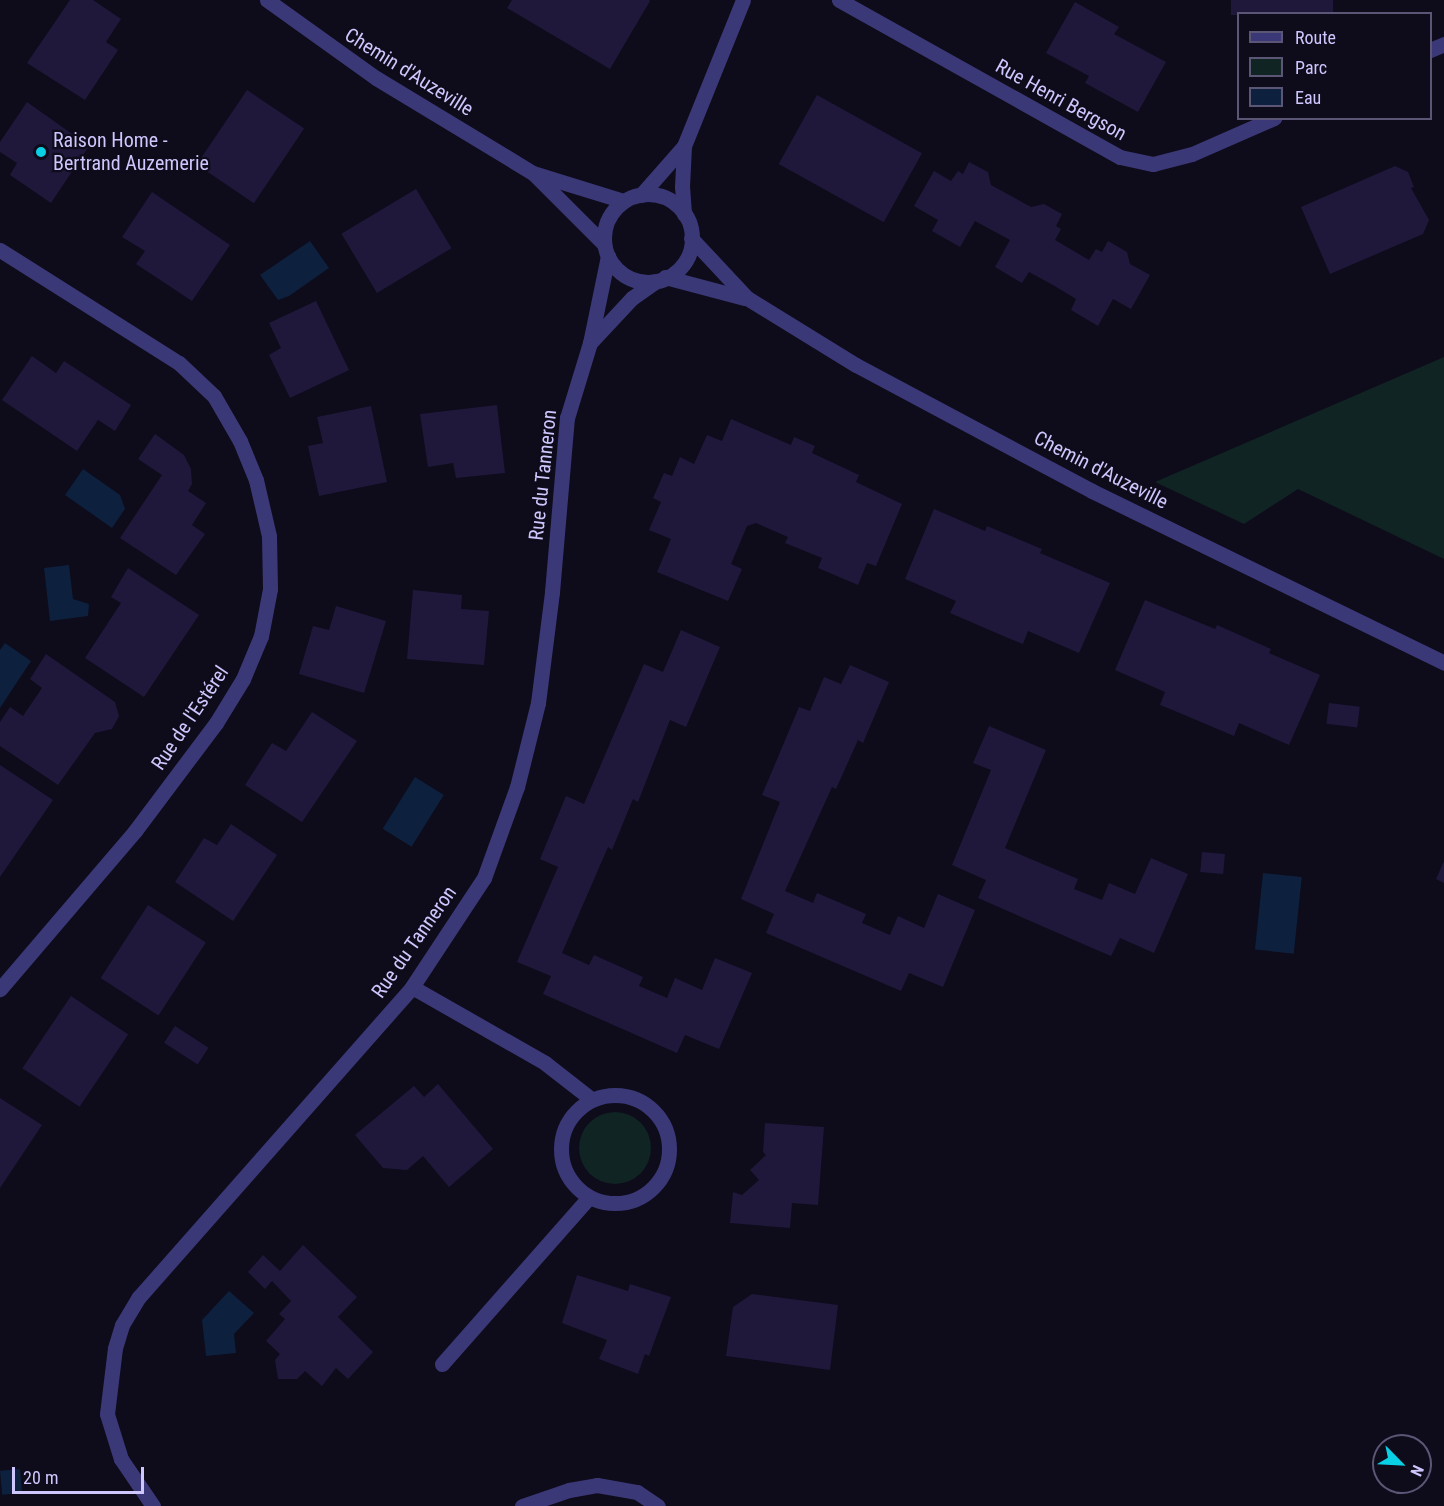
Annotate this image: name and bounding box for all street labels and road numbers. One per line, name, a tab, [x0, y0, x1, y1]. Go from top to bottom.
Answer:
street label: Chemin d'Auzeville	[340, 23, 478, 121]
street label: Rue Henri Bergson	[991, 54, 1131, 146]
street label: Rue du Tanneron	[524, 408, 562, 542]
street label: Chemin d'Auzeville	[1030, 426, 1172, 514]
street label: Rue de l'Estérel	[146, 661, 234, 775]
street label: Rue du Tanneron	[366, 881, 462, 1003]

